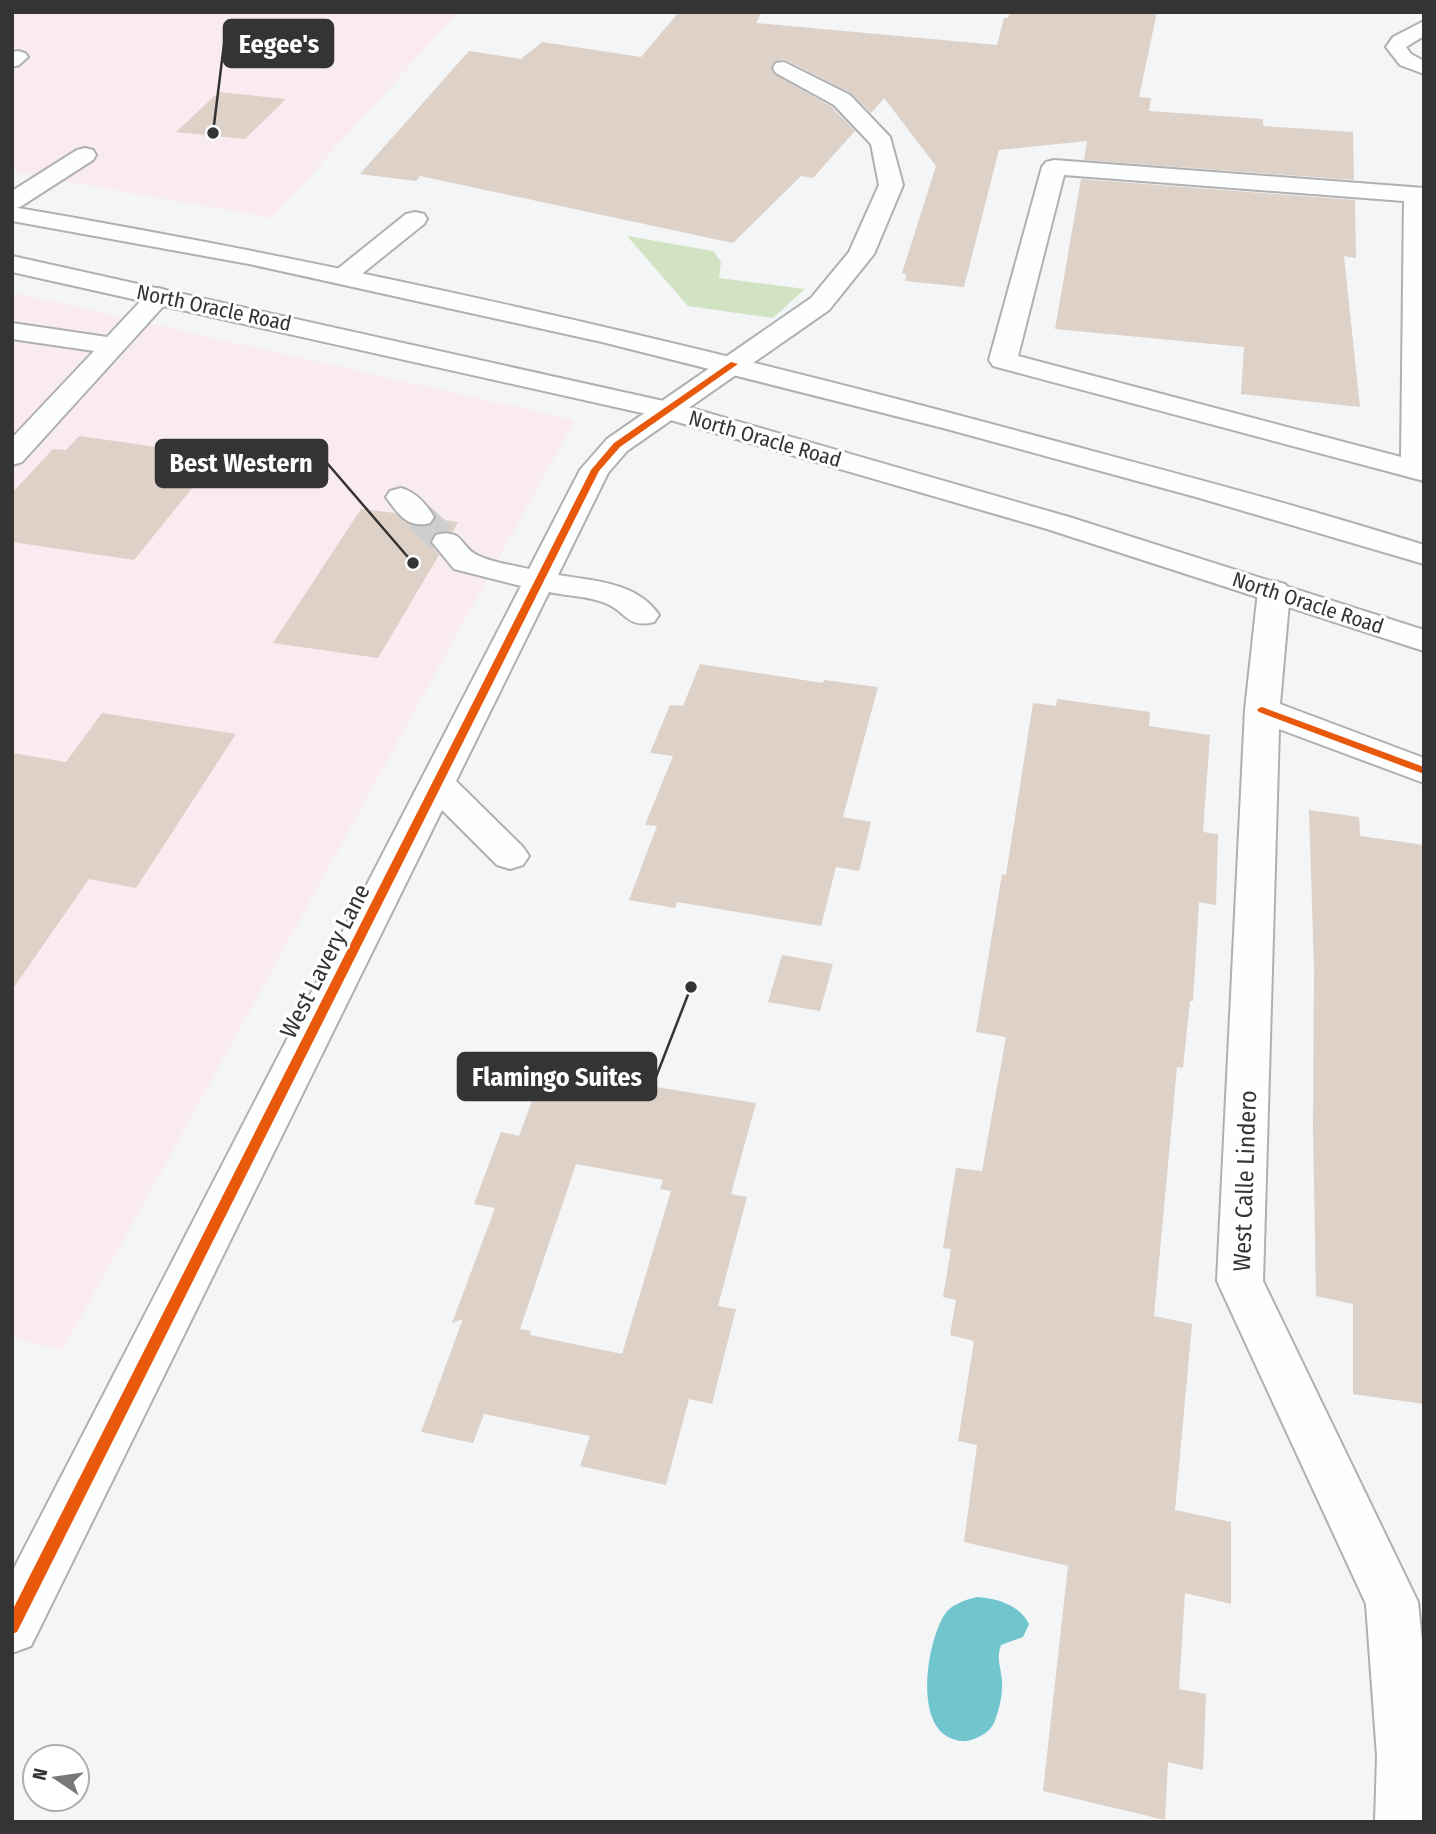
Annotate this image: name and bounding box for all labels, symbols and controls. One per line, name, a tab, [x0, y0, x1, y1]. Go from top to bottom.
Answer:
callout: Eegee's	[224, 20, 333, 67]
text: Eegee's	[239, 29, 319, 60]
street label: North Oracle Road	[134, 279, 294, 337]
street label: North Oracle Road	[686, 405, 844, 473]
callout: Best Western	[156, 440, 327, 487]
text: Best Western	[169, 448, 313, 479]
street label: North Oracle Road	[1229, 566, 1387, 640]
street label: West Lavery Lane	[274, 879, 376, 1043]
callout: Flamingo Suites	[458, 1053, 656, 1100]
text: Flamingo Suites	[472, 1062, 642, 1093]
street label: West Calle Lindero	[1228, 1090, 1262, 1272]
north arrow	[21, 1743, 91, 1813]
text: N	[27, 1766, 52, 1782]

